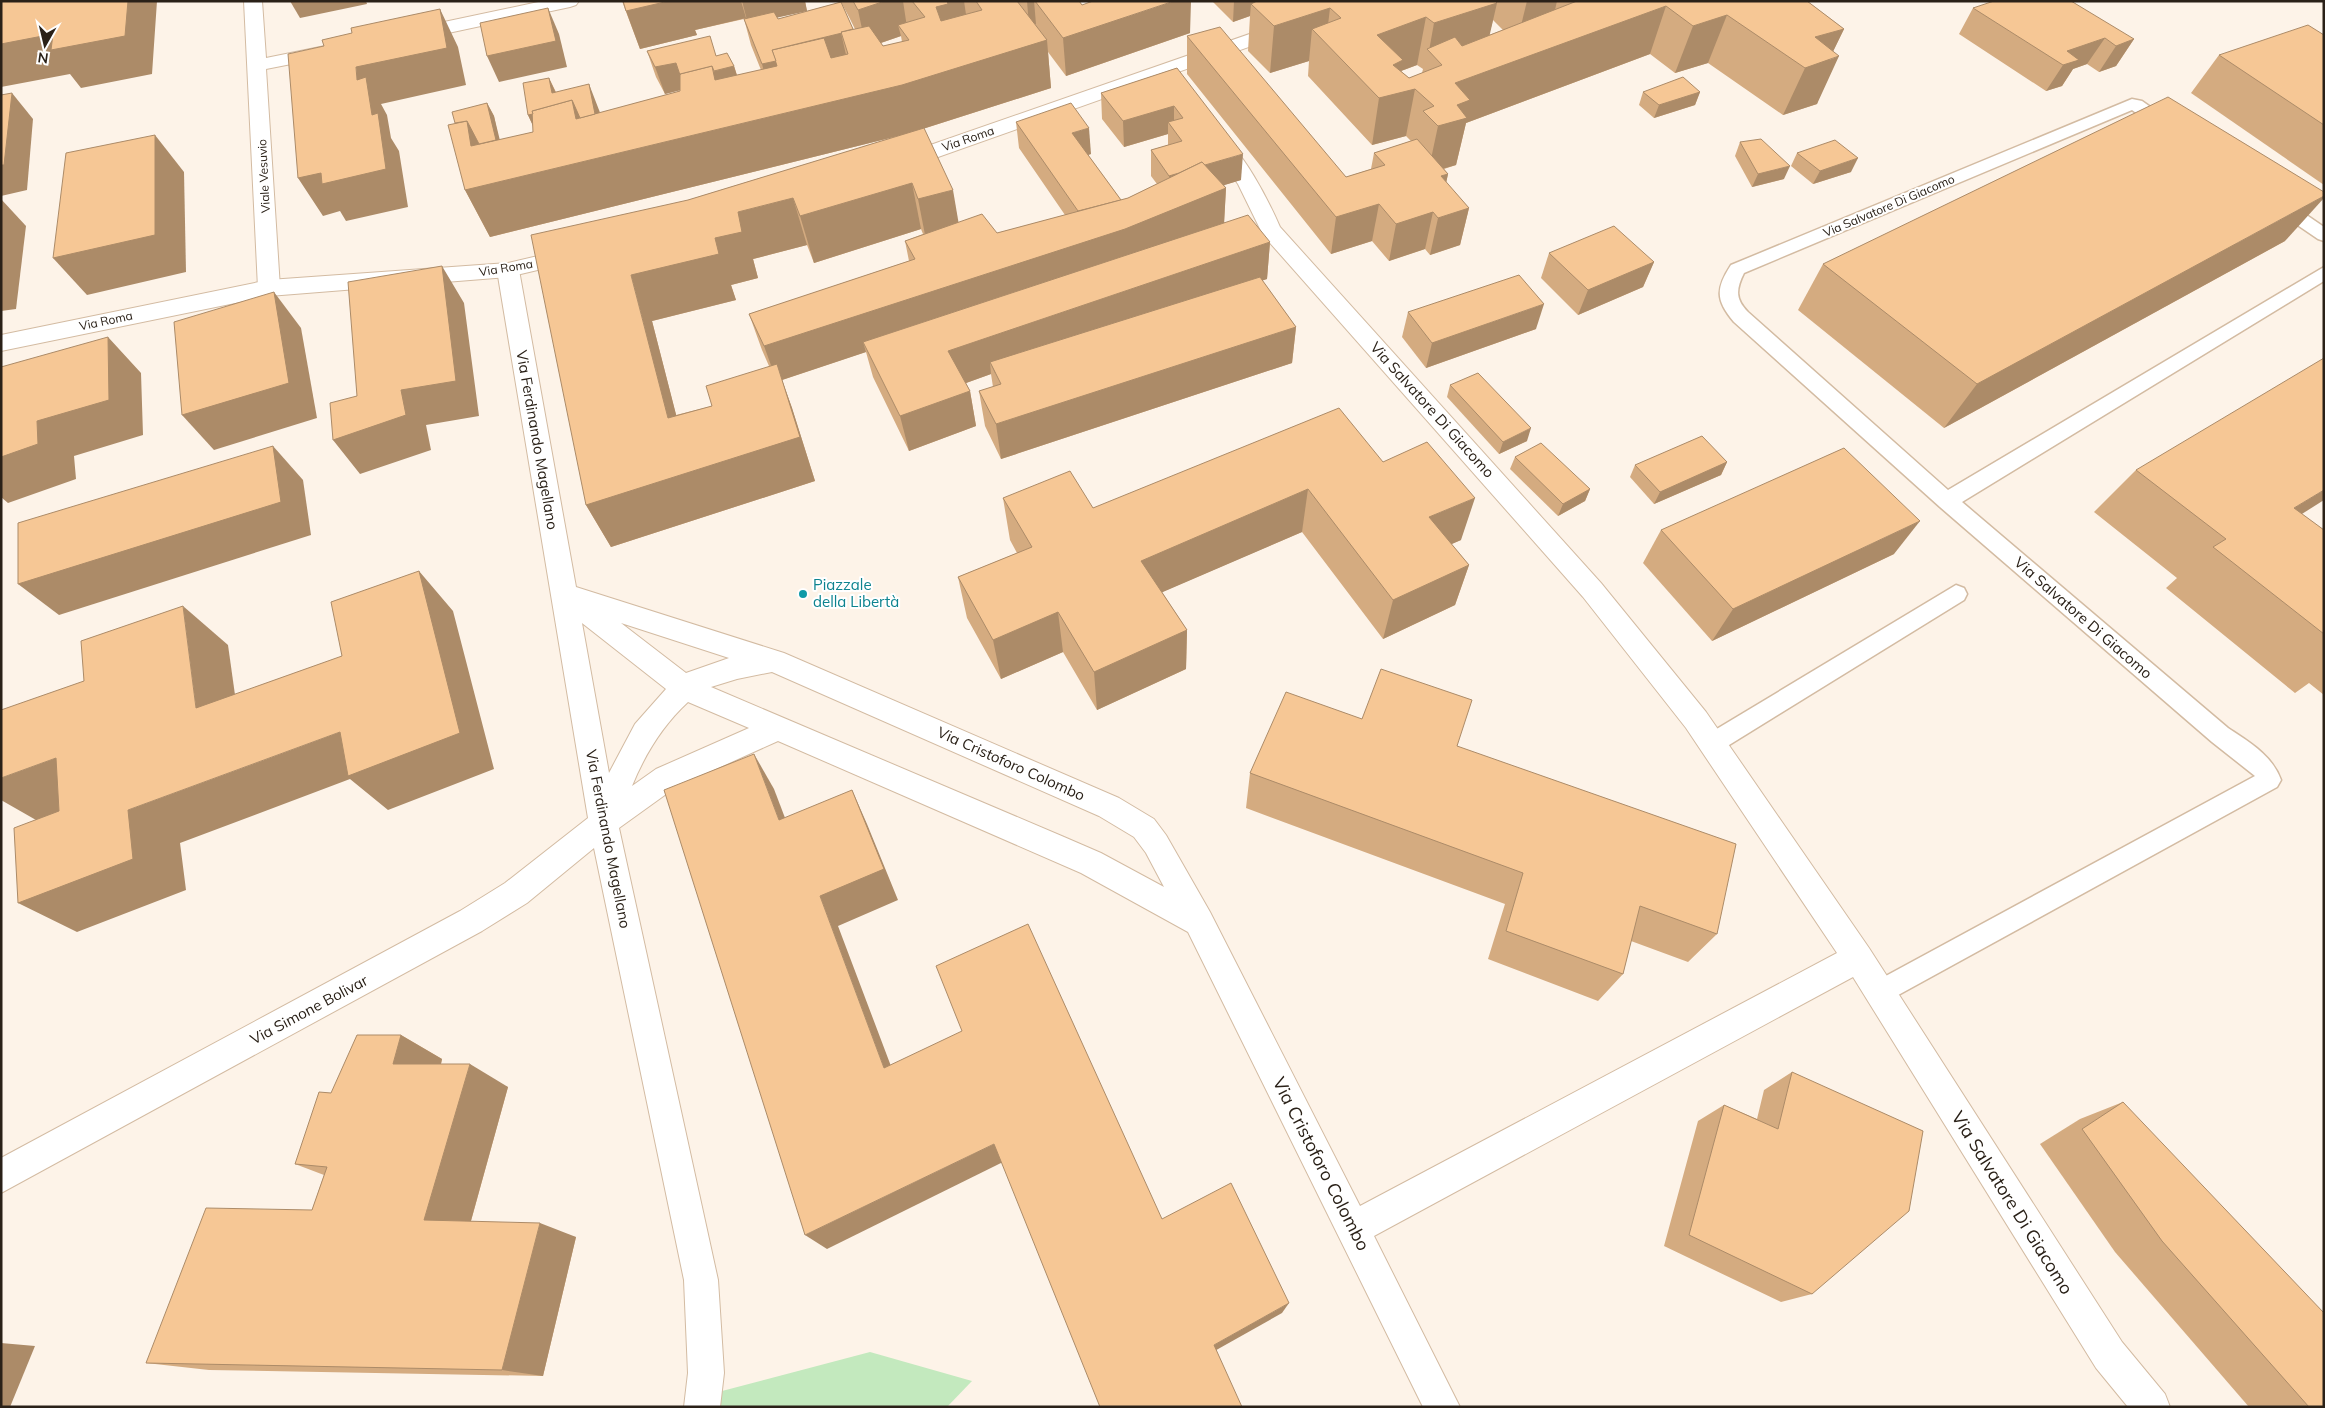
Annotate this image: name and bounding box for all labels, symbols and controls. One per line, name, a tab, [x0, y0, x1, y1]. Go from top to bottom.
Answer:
north arrow	[20, 20, 70, 70]
text: N	[37, 48, 50, 68]
street label: Via Roma	[940, 123, 996, 154]
street label: Viale Vesuvio	[254, 138, 273, 213]
street label: Via Salvatore Di Giacomo	[1821, 171, 1957, 240]
street label: Via Roma	[478, 256, 534, 279]
street label: Via Roma	[78, 308, 134, 333]
street label: Via Salvatore Di Giacomo	[1366, 338, 1499, 482]
street label: Via Ferdinando Magellano	[512, 349, 563, 531]
street label: Via Salvatore Di Giacomo	[2010, 553, 2156, 683]
place label: Piazzale della Libertà	[813, 575, 899, 611]
marker: Piazzale della Libertà	[797, 588, 809, 600]
street label: Via Cristoforo Colombo	[934, 722, 1088, 805]
street label: Via Ferdinando Magellano	[582, 748, 635, 930]
street label: Via Simone Bolivar	[247, 970, 371, 1049]
street label: Via Cristoforo Colombo	[1268, 1073, 1375, 1254]
street label: Via Salvatore Di Giacomo	[1947, 1107, 2078, 1299]

